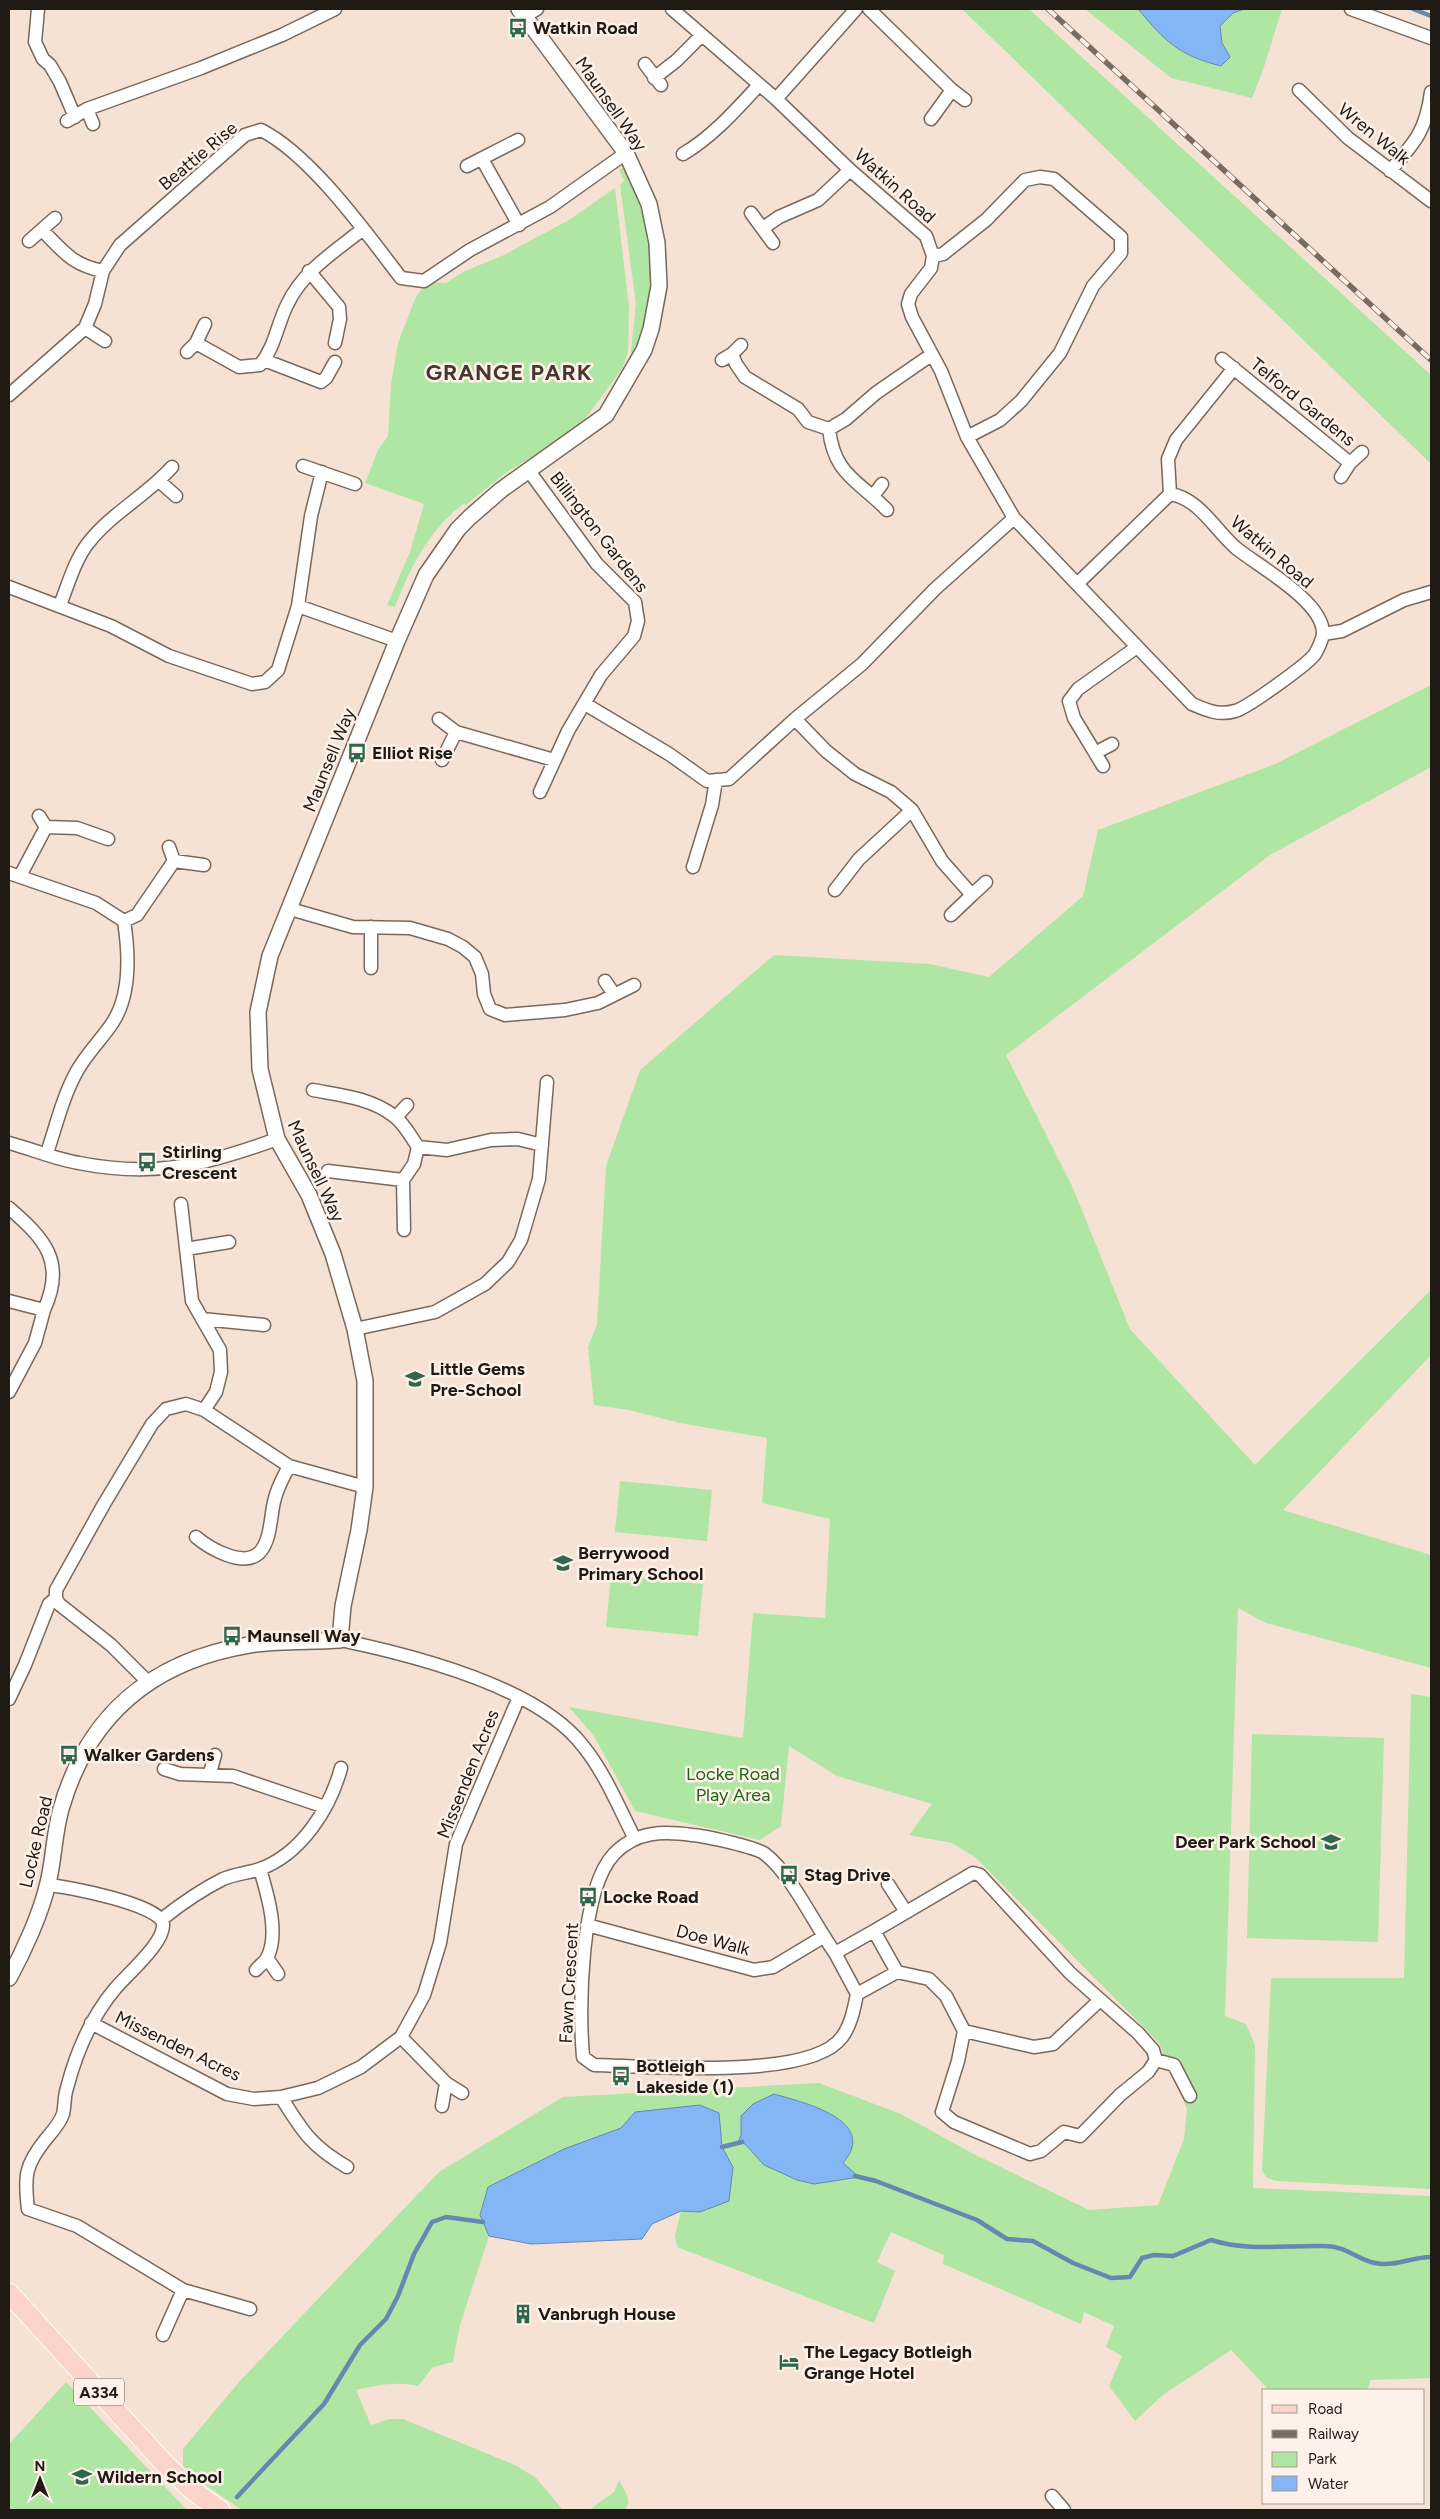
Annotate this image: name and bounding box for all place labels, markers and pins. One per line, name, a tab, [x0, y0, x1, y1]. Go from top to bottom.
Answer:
bus stop icon: Watkin Road	[507, 17, 529, 39]
place label: Watkin Road	[533, 17, 638, 39]
bus stop icon: Elliot Rise	[346, 742, 368, 764]
place label: Elliot Rise	[372, 742, 453, 764]
place label: Stirling Crescent	[162, 1141, 238, 1184]
bus stop icon: Stirling Crescent	[136, 1151, 158, 1173]
place label: Little Gems Pre-School	[430, 1358, 526, 1401]
school or university icon: Little Gems Pre-School	[404, 1368, 426, 1390]
place label: Berrywood Primary School	[578, 1542, 703, 1585]
school or university icon: Berrywood Primary School	[552, 1552, 574, 1574]
bus stop icon: Maunsell Way	[221, 1625, 243, 1647]
place label: Maunsell Way	[247, 1625, 361, 1647]
bus stop icon: Walker Gardens	[58, 1744, 80, 1766]
place label: Walker Gardens	[84, 1744, 215, 1766]
place label: Deer Park School	[1175, 1831, 1316, 1853]
school or university icon: Deer Park School	[1320, 1831, 1342, 1853]
bus stop icon: Stag Drive	[778, 1864, 800, 1886]
place label: Stag Drive	[804, 1864, 891, 1886]
bus stop icon: Locke Road	[577, 1886, 599, 1908]
place label: Locke Road	[603, 1886, 699, 1908]
place label: Botleigh Lakeside (1)	[636, 2055, 734, 2098]
bus stop icon: Botleigh Lakeside (1)	[610, 2065, 632, 2087]
building icon: Vanbrugh House	[512, 2303, 534, 2325]
place label: Vanbrugh House	[538, 2303, 676, 2325]
place label: The Legacy Botleigh Grange Hotel	[804, 2341, 972, 2384]
hotel icon: The Legacy Botleigh Grange Hotel	[778, 2351, 800, 2373]
school or university icon: Wildern School	[71, 2466, 93, 2488]
place label: Wildern School	[97, 2466, 222, 2488]

